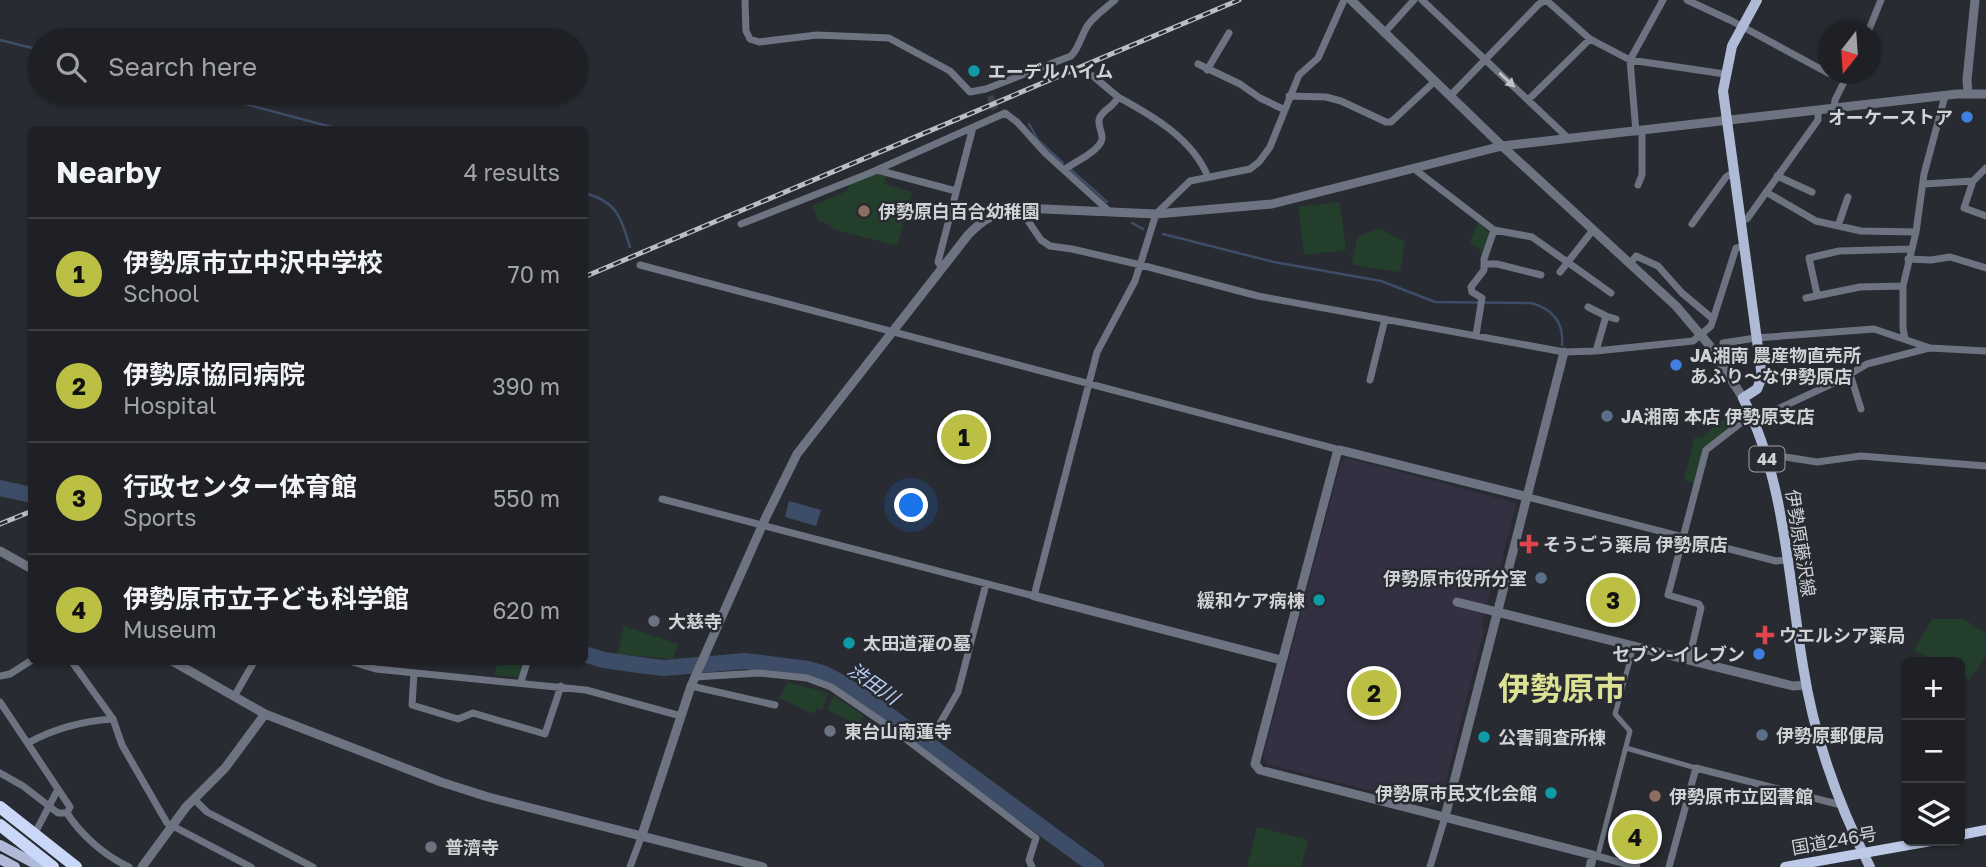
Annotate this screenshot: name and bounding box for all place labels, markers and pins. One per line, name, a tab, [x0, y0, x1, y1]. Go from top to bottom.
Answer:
place label: エーデルハイム	[988, 60, 1113, 82]
marker: エーデルハイム	[966, 63, 982, 79]
place label: オーケーストア	[1828, 106, 1953, 128]
marker: オーケーストア	[1959, 109, 1975, 125]
place label: 伊勢原白百合幼稚園	[878, 200, 1040, 222]
marker: 伊勢原白百合幼稚園	[856, 203, 872, 219]
place label: JA湘南 農産物直売所 あふり～な伊勢原店	[1690, 344, 1861, 387]
marker: JA湘南 農産物直売所 あふり～な伊勢原店	[1668, 357, 1684, 373]
place label: JA湘南 本店 伊勢原支店	[1621, 405, 1815, 427]
marker: JA湘南 本店 伊勢原支店	[1599, 408, 1615, 424]
pin: 1	[941, 411, 987, 463]
place label: そうごう薬局 伊勢原店	[1543, 533, 1728, 555]
marker: そうごう薬局 伊勢原店	[1521, 536, 1537, 552]
place label: 伊勢原市役所分室	[1383, 567, 1527, 589]
marker: 伊勢原市役所分室	[1533, 570, 1549, 586]
pin: 3	[1590, 574, 1636, 626]
place label: 緩和ケア病棟	[1197, 589, 1305, 611]
marker: 緩和ケア病棟	[1311, 592, 1327, 608]
place label: 大慈寺	[668, 610, 722, 632]
marker: 大慈寺	[646, 613, 662, 629]
place label: ウエルシア薬局	[1779, 624, 1905, 646]
marker: ウエルシア薬局	[1757, 627, 1773, 643]
place label: 太田道灌の墓	[863, 632, 971, 654]
marker: 太田道灌の墓	[841, 635, 857, 651]
place label: セブン-イレブン	[1612, 643, 1745, 665]
marker: セブン-イレブン	[1751, 646, 1767, 662]
pin: 2	[1351, 667, 1397, 719]
place label: 東台山南蓮寺	[844, 720, 952, 742]
marker: 東台山南蓮寺	[822, 723, 838, 739]
place label: 伊勢原郵便局	[1776, 724, 1884, 746]
place label: 公害調査所棟	[1498, 726, 1606, 748]
marker: 伊勢原郵便局	[1754, 727, 1770, 743]
marker: 公害調査所棟	[1476, 729, 1492, 745]
place label: 伊勢原市民文化会館	[1375, 782, 1537, 804]
marker: 伊勢原市民文化会館	[1543, 785, 1559, 801]
place label: 伊勢原市立図書館	[1669, 785, 1813, 807]
marker: 伊勢原市立図書館	[1647, 788, 1663, 804]
pin: 4	[1612, 811, 1658, 863]
place label: 普濟寺	[445, 836, 499, 858]
marker: 普濟寺	[423, 839, 439, 855]

